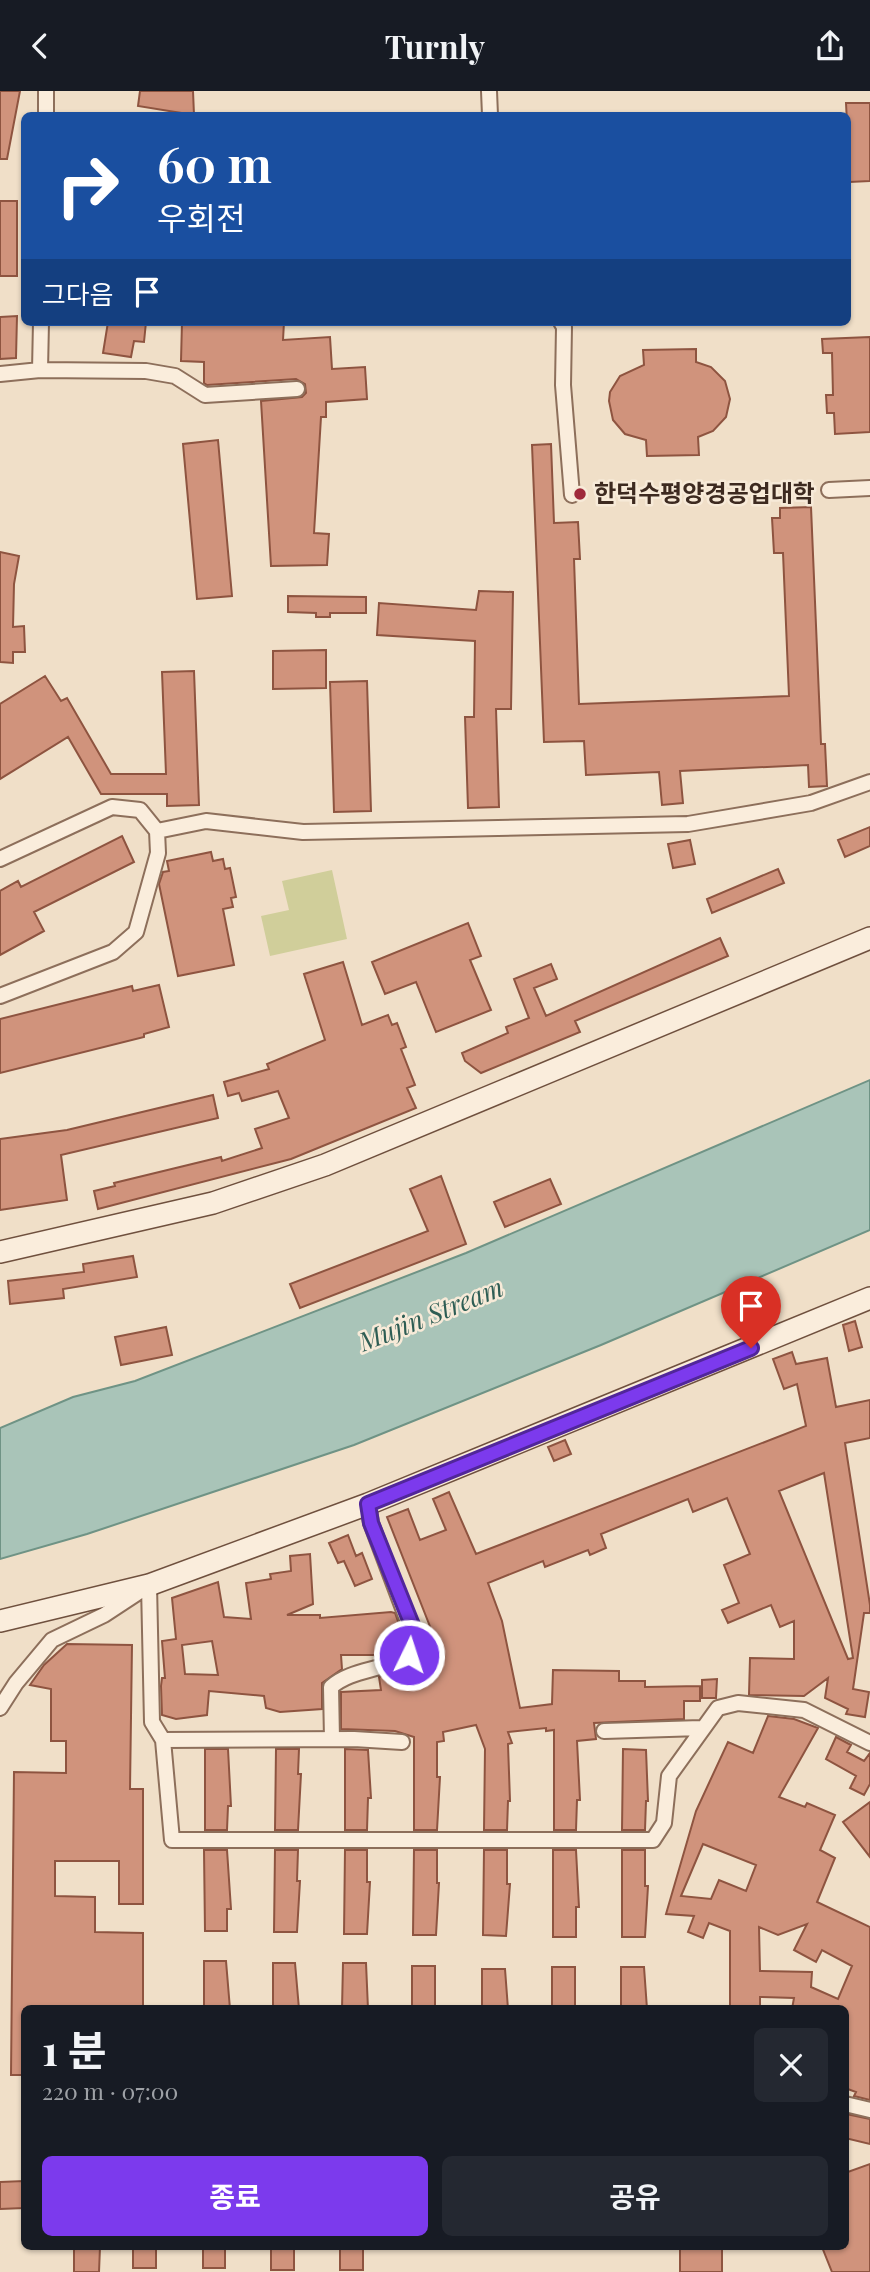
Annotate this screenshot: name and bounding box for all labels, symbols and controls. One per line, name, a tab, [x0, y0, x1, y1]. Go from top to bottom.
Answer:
text: Turnly	[385, 24, 485, 67]
icon: back	[21, 27, 59, 65]
icon: share	[811, 27, 849, 65]
text: 60 m	[157, 130, 272, 195]
icon: right	[42, 140, 133, 231]
text: 우회전	[157, 195, 245, 238]
icon: arrive	[128, 273, 166, 311]
text: 그다음	[42, 276, 114, 311]
place label: 한덕수평양경공업대학	[594, 476, 815, 508]
marker: 한덕수평양경공업대학	[572, 486, 588, 502]
water label: Mujin Stream	[352, 1269, 508, 1359]
pin	[721, 1276, 781, 1348]
icon: arrive	[732, 1287, 770, 1325]
position arrow	[372, 1618, 446, 1692]
text: 1 분	[42, 2021, 107, 2077]
button: close	[754, 2028, 828, 2102]
text: 220 m · 07:00	[42, 2075, 178, 2106]
button: 종료	[42, 2156, 428, 2236]
button: 공유	[442, 2156, 828, 2236]

